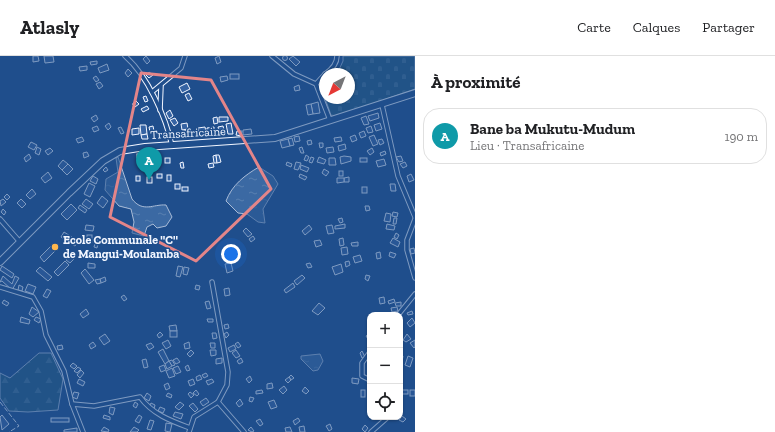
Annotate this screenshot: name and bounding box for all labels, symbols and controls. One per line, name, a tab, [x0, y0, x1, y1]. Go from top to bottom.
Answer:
text: Atlasly	[20, 16, 79, 39]
text: Carte	[577, 19, 611, 36]
text: Calques	[633, 19, 680, 36]
text: Partager	[702, 19, 755, 36]
north arrow	[319, 68, 355, 104]
text: À proximité	[431, 72, 520, 92]
text: Bane ba Mukutu-Mudum	[470, 120, 635, 138]
street label: Transafricaine	[150, 124, 226, 142]
text: A	[441, 129, 449, 144]
text: 190 m	[724, 129, 758, 144]
text: Lieu · Transafricaine	[470, 138, 584, 153]
pin: A	[136, 147, 162, 180]
place label: Ecole Communale ''C'' de Mangui-Moulamba	[63, 233, 179, 261]
marker: Ecole Communale ''C'' de Mangui-Moulamba	[50, 242, 60, 252]
your location	[221, 244, 241, 264]
map controls	[367, 312, 403, 420]
button: +	[367, 312, 403, 348]
button: −	[367, 348, 403, 384]
button: locate	[367, 384, 403, 420]

